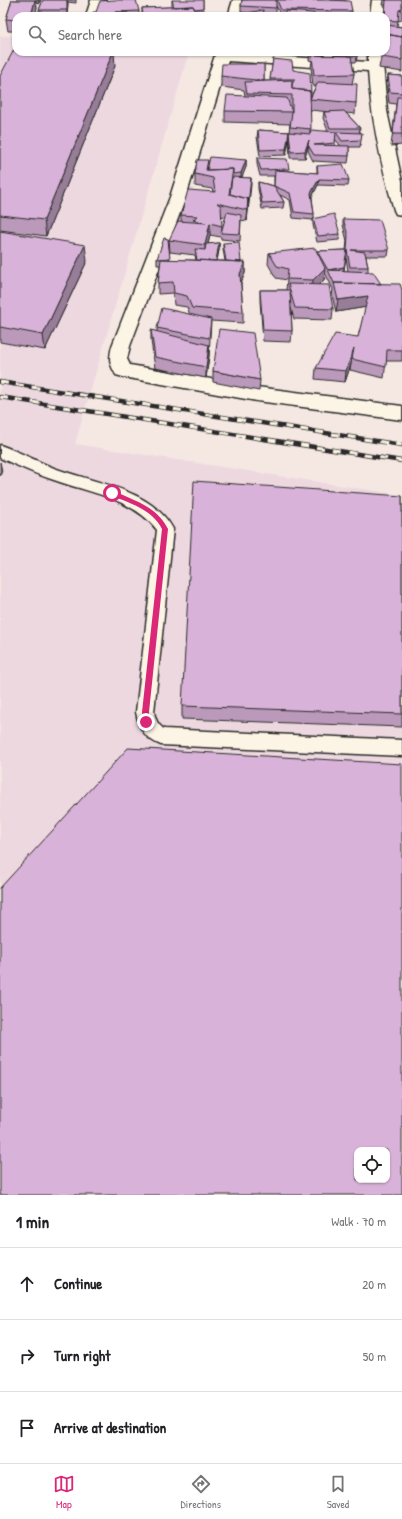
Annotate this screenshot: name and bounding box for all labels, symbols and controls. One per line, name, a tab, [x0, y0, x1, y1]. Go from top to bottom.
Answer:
search box	[12, 12, 390, 56]
icon: search	[26, 23, 48, 45]
text: Search here	[58, 24, 122, 45]
route start	[103, 484, 121, 502]
route end	[137, 713, 155, 731]
map controls	[354, 1147, 390, 1183]
button: locate	[354, 1147, 390, 1183]
text: 1 min	[16, 1210, 49, 1233]
text: Walk · 70 m	[331, 1212, 386, 1230]
icon: ahead	[16, 1273, 38, 1295]
text: Continue	[54, 1273, 102, 1294]
text: 20 m	[362, 1275, 386, 1293]
icon: right	[16, 1345, 38, 1367]
text: Turn right	[54, 1345, 110, 1366]
text: 50 m	[363, 1347, 386, 1365]
icon: arrive	[16, 1417, 38, 1439]
text: Arrive at destination	[54, 1417, 166, 1438]
tab: Map	[53, 1473, 75, 1511]
tab: Directions	[181, 1473, 221, 1511]
tab: Saved	[327, 1473, 349, 1511]

